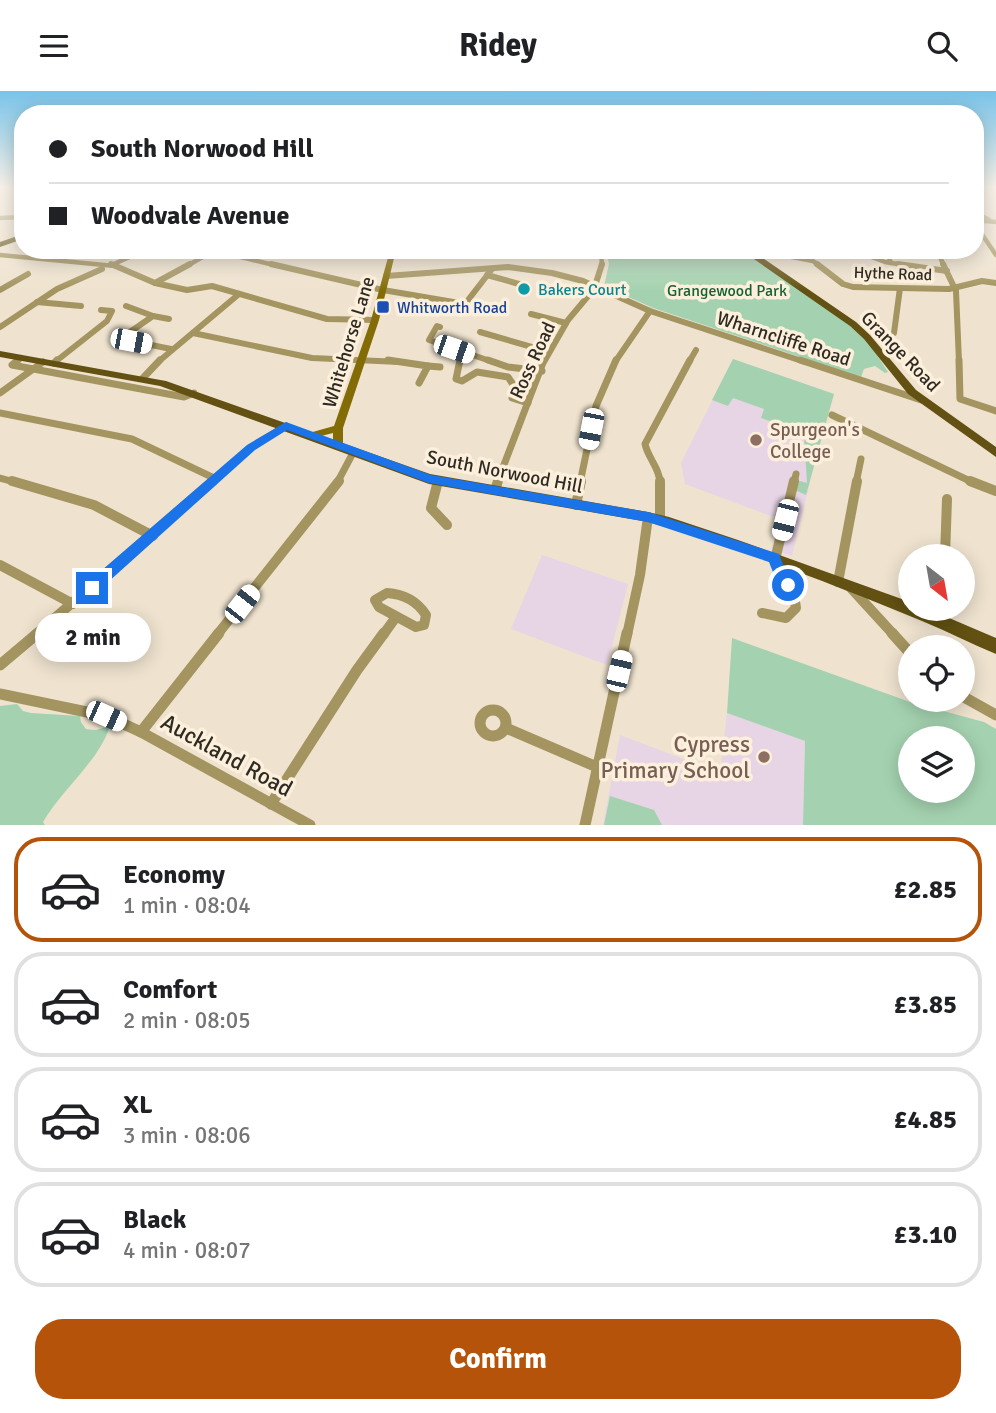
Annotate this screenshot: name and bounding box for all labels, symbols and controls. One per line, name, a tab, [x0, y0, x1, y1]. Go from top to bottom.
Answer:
text: Ridey	[459, 26, 537, 65]
icon: menu	[35, 27, 73, 65]
icon: search	[923, 27, 961, 65]
text: South Norwood Hill	[91, 133, 314, 165]
text: Woodvale Avenue	[91, 200, 289, 232]
street label: Hythe Road	[853, 263, 933, 285]
street label: Whitehorse Lane	[318, 274, 380, 411]
place label: Bakers Court	[538, 280, 627, 300]
marker: Bakers Court	[516, 281, 532, 297]
park label: Grangewood Park	[667, 281, 787, 301]
place label: Whitworth Road	[397, 298, 507, 318]
marker: Whitworth Road	[375, 299, 391, 315]
street label: Wharncliffe Road	[714, 306, 854, 372]
street label: Grange Road	[856, 306, 945, 397]
street label: Ross Road	[505, 318, 561, 403]
car	[109, 327, 154, 355]
car	[431, 332, 478, 366]
car	[577, 406, 606, 452]
place label: Spurgeon's College	[770, 418, 860, 464]
marker: Spurgeon's College	[748, 432, 764, 448]
street label: South Norwood Hill	[425, 445, 585, 499]
car	[770, 497, 801, 543]
north arrow	[898, 544, 975, 621]
map controls	[898, 544, 975, 803]
route start	[772, 569, 804, 601]
route end	[76, 572, 108, 604]
car	[221, 581, 264, 627]
callout: 2 min	[34, 613, 150, 661]
text: 2 min	[65, 623, 121, 652]
button: locate	[898, 635, 975, 712]
car	[605, 648, 634, 694]
car	[83, 698, 130, 734]
street label: Auckland Road	[156, 707, 298, 803]
button: layers	[898, 726, 975, 803]
place label: Cypress Primary School	[601, 730, 750, 785]
marker: Cypress Primary School	[756, 749, 772, 765]
icon: car	[39, 858, 102, 921]
text: Economy	[123, 859, 225, 891]
text: £2.85	[893, 874, 957, 906]
text: 1 min · 08:04	[123, 891, 251, 920]
icon: car	[39, 973, 102, 1036]
text: Comfort	[123, 974, 217, 1006]
text: £3.85	[893, 989, 957, 1021]
text: 2 min · 08:05	[123, 1006, 251, 1035]
icon: car	[39, 1088, 102, 1151]
text: XL	[123, 1089, 153, 1121]
text: £4.85	[893, 1104, 957, 1136]
text: 3 min · 08:06	[123, 1121, 251, 1150]
icon: car	[39, 1203, 102, 1266]
text: Black	[123, 1204, 186, 1236]
text: £3.10	[893, 1219, 957, 1251]
text: 4 min · 08:07	[123, 1236, 251, 1265]
button: Confirm	[35, 1319, 961, 1399]

